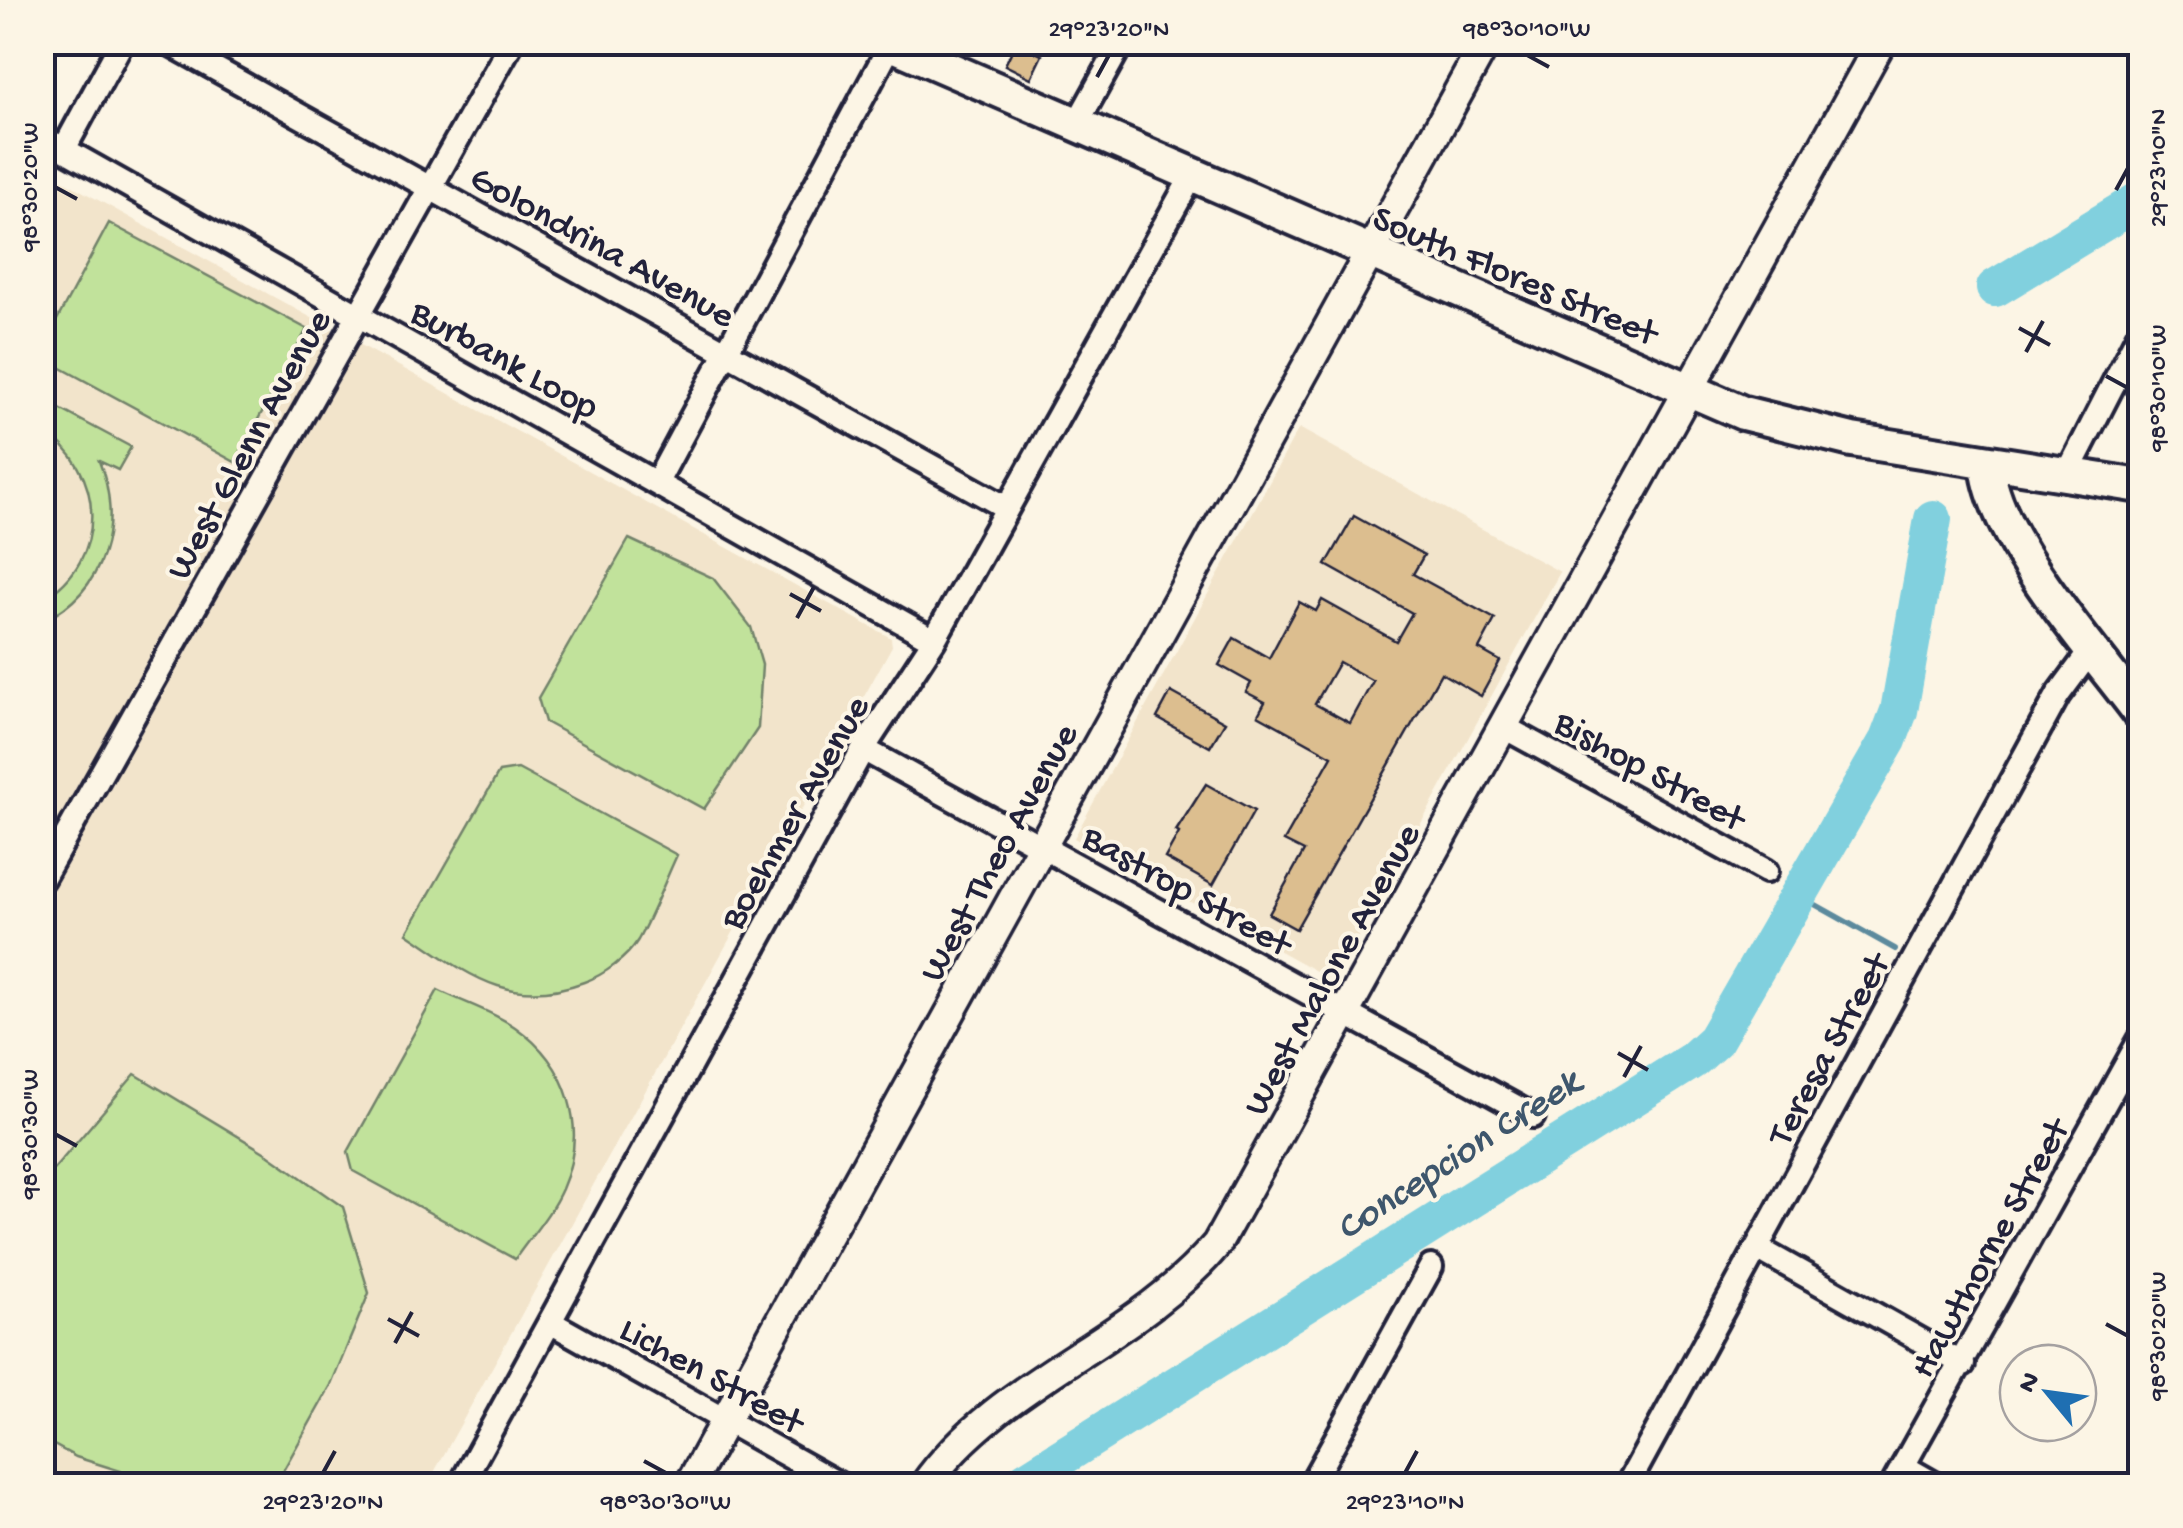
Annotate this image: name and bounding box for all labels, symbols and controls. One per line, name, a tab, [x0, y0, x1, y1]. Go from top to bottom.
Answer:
text: 29°23'20"N	[1049, 17, 1169, 46]
text: 98°30'10"W	[1463, 17, 1590, 46]
text: 29°23'10"N	[2146, 109, 2175, 227]
text: 98°30'20"W	[18, 122, 47, 253]
street label: Golondrina Avenue	[461, 158, 742, 340]
street label: South Flores Street	[1365, 199, 1666, 360]
street label: Burbank Loop	[401, 292, 605, 432]
street label: West Glenn Avenue	[159, 303, 344, 589]
text: 98°30'10"W	[2146, 325, 2175, 452]
street label: Boehmer Avenue	[712, 689, 882, 940]
street label: Bishop Street	[1544, 702, 1754, 845]
street label: West Theo Avenue	[912, 717, 1091, 991]
street label: Bastrop Street	[1072, 817, 1300, 970]
street label: West Malone Avenue	[1236, 817, 1433, 1125]
street label: Teresa Street	[1759, 944, 1904, 1156]
water label: Concepcion Creek	[1329, 1059, 1594, 1254]
text: 98°30'30"W	[18, 1069, 47, 1200]
street label: Hawthorne Street	[1903, 1110, 2083, 1387]
text: 98°30'20"W	[2146, 1271, 2175, 1402]
street label: Lichen Street	[610, 1310, 813, 1448]
north arrow	[1998, 1343, 2098, 1443]
text: N	[2011, 1367, 2049, 1399]
text: 29°23'20"N	[263, 1490, 383, 1519]
text: 98°30'30"W	[600, 1490, 731, 1519]
text: 29°23'10"N	[1346, 1490, 1464, 1519]

